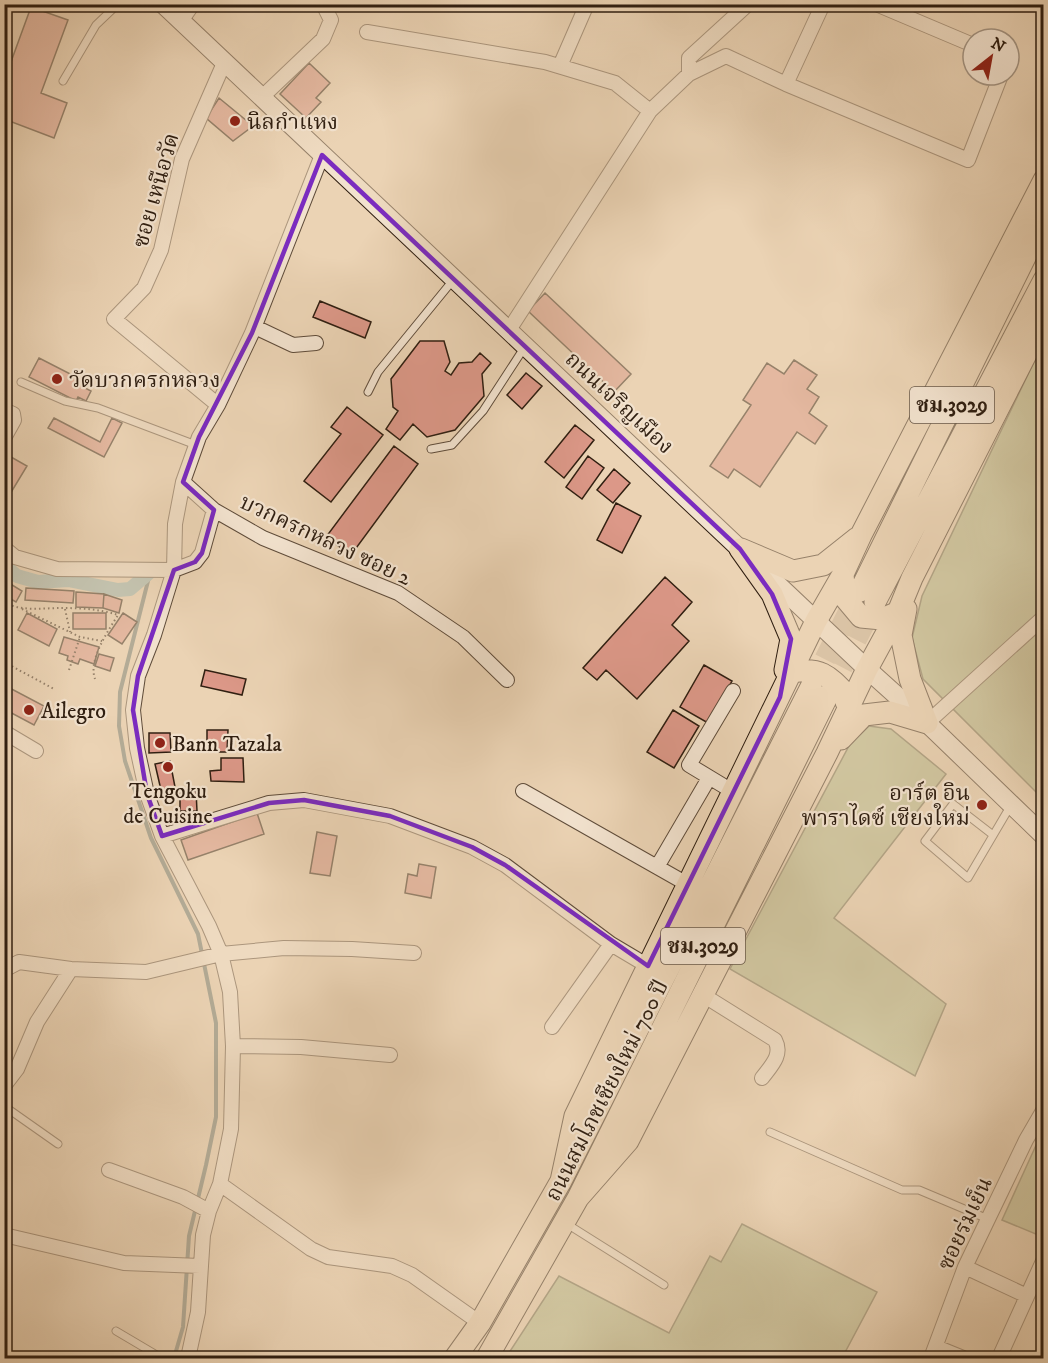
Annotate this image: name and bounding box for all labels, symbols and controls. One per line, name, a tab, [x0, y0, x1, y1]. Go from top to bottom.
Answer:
north arrow	[961, 27, 1021, 87]
text: N	[987, 33, 1009, 57]
place label: นิลกําแหง	[247, 109, 338, 136]
marker: นิลกําแหง	[228, 114, 242, 128]
street label: ซอย เหนือวัด	[127, 130, 186, 251]
street label: ถนนเจริญเมือง	[559, 346, 679, 460]
place label: วัดบวกครกหลวง	[69, 367, 221, 394]
marker: วัดบวกครกหลวง	[50, 372, 64, 386]
road number: ชม.3029	[910, 387, 994, 423]
street label: บวกครกหลวง ซอย 2	[235, 489, 415, 592]
place label: Ailegro	[41, 698, 106, 725]
marker: Ailegro	[22, 703, 36, 717]
place label: Bann Tazala	[172, 731, 283, 758]
marker: Bann Tazala	[153, 736, 167, 750]
marker: Tengoku de Cuisine	[161, 760, 175, 774]
place label: Tengoku de Cuisine	[123, 778, 213, 830]
place label: อาร์ต อิน พาราไดซ์ เชียงใหม่	[801, 780, 970, 832]
marker: อาร์ต อิน พาราไดซ์ เชียงใหม่	[975, 798, 989, 812]
road number: ชม.3029	[661, 928, 745, 964]
street label: ถนนสมโภชเชียงใหม่ 700 ปี	[538, 975, 675, 1206]
street label: ซอยร่มเย็น	[932, 1173, 999, 1275]

